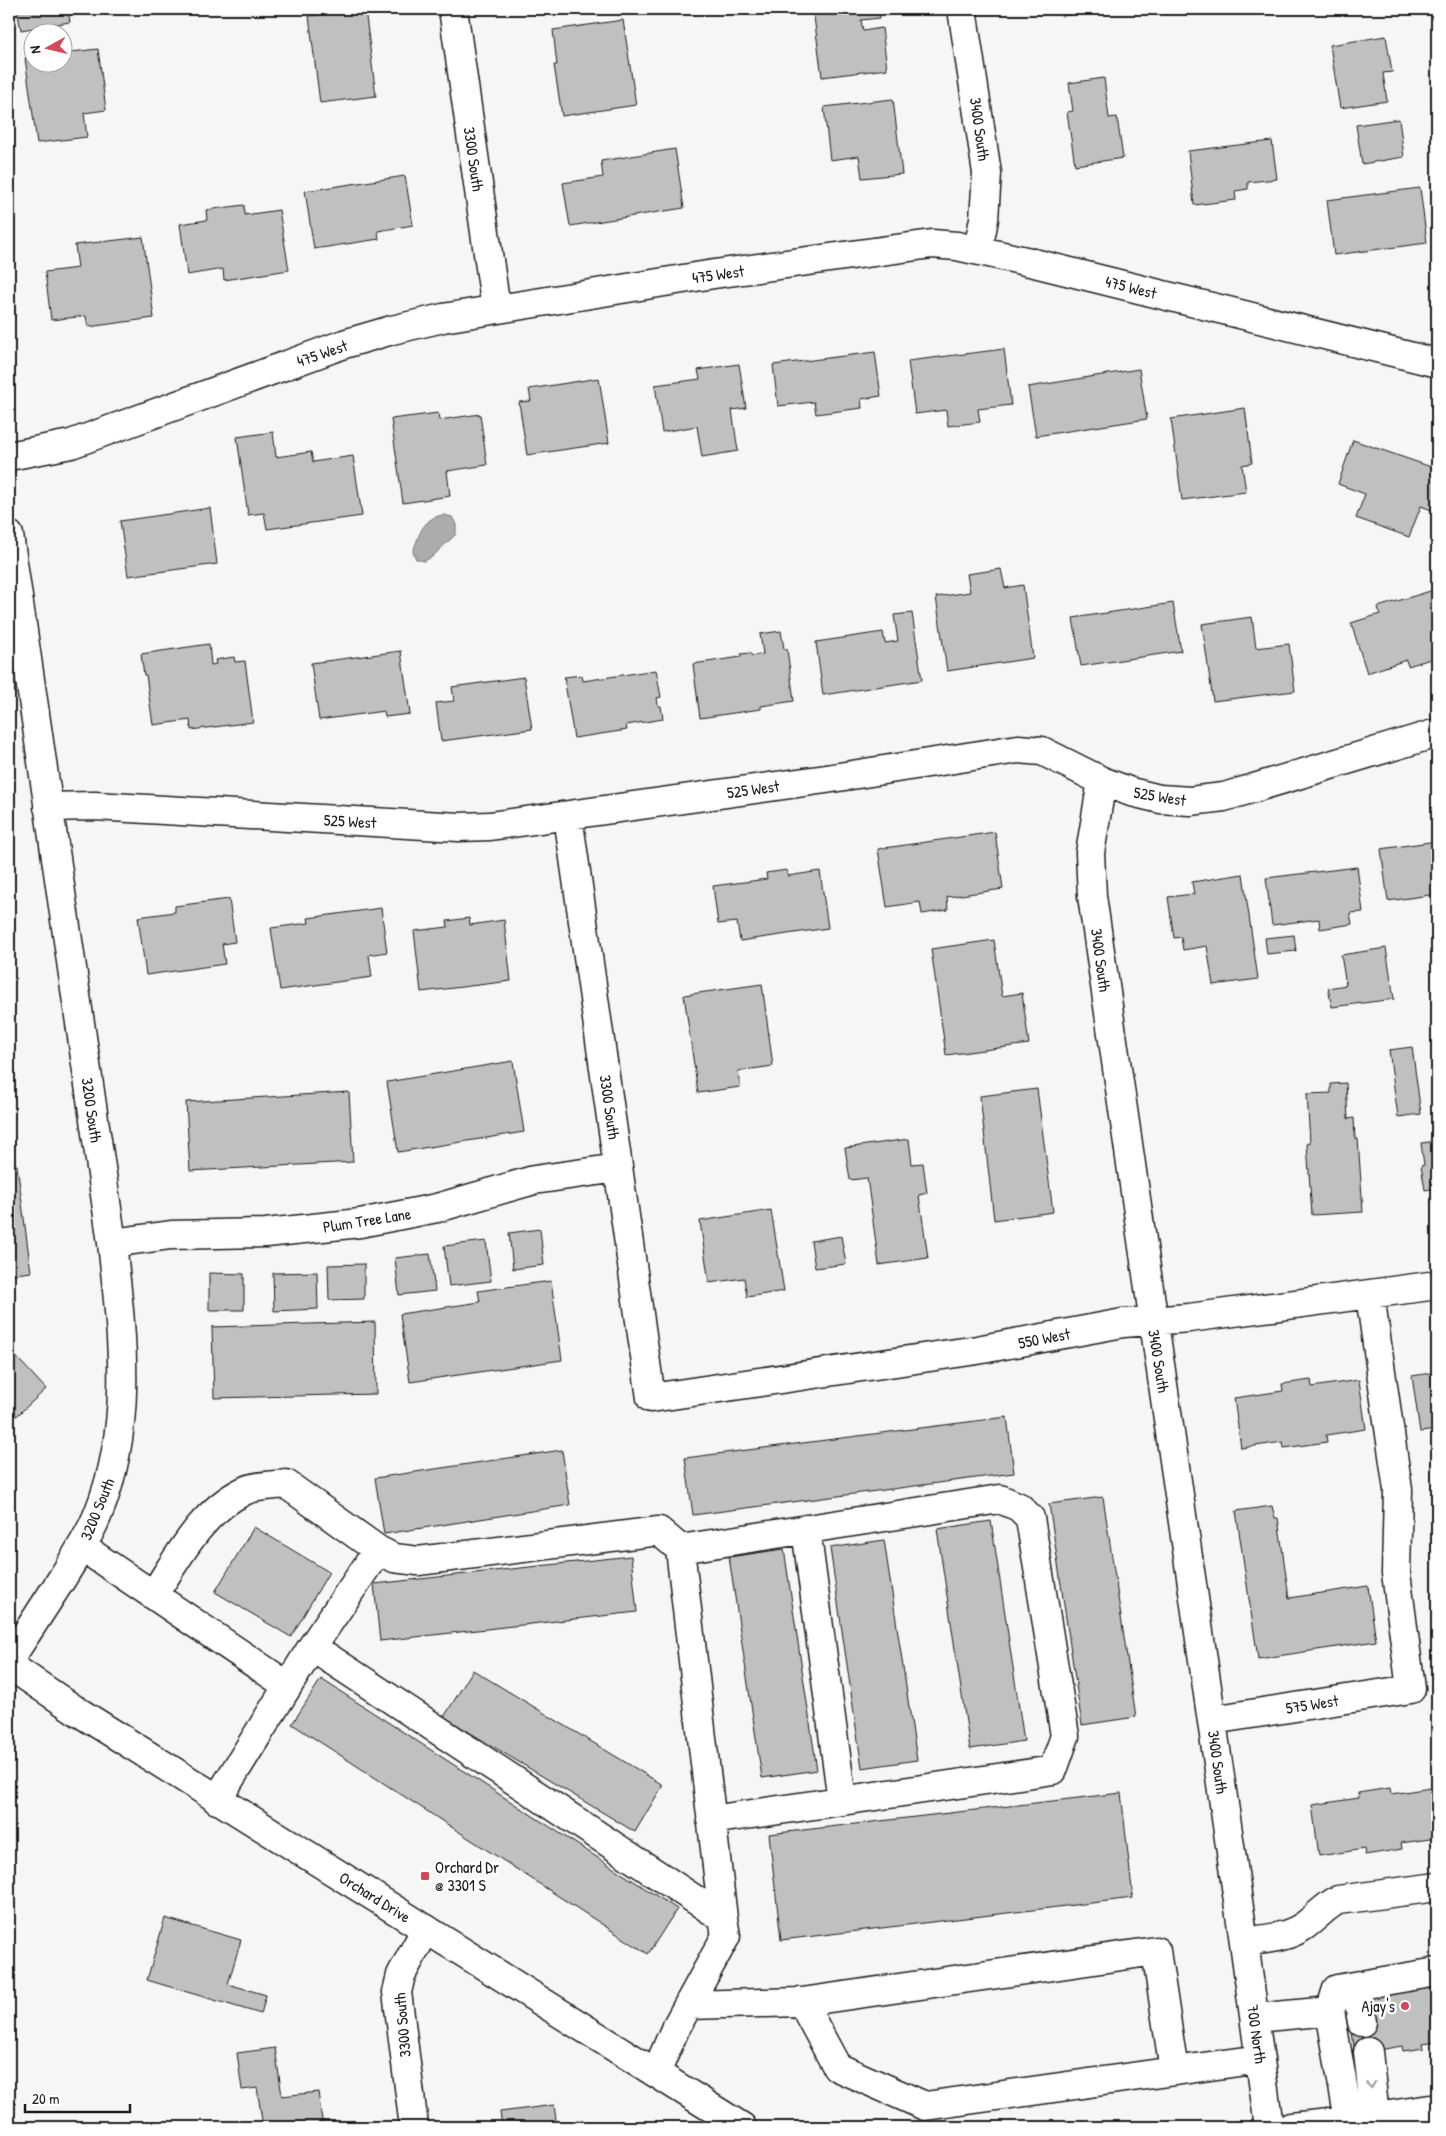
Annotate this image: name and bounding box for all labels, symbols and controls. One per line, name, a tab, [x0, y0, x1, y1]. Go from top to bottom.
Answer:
north arrow	[22, 22, 72, 72]
text: N	[25, 44, 45, 55]
street label: 3400 South	[965, 96, 995, 162]
street label: 3300 South	[459, 125, 489, 193]
street label: 475 West	[691, 259, 746, 289]
street label: 475 West	[1103, 270, 1159, 304]
street label: 475 West	[294, 334, 351, 372]
street label: 525 West	[725, 774, 781, 804]
street label: 525 West	[1132, 781, 1188, 811]
street label: 525 West	[323, 809, 377, 833]
street label: 3400 South	[1086, 927, 1116, 993]
street label: 3300 South	[595, 1073, 625, 1141]
street label: 3200 South	[77, 1076, 107, 1144]
street label: Plum Tree Lane	[321, 1202, 413, 1238]
street label: 550 West	[1016, 1322, 1072, 1354]
street label: 3400 South	[1143, 1328, 1175, 1394]
street label: 3200 South	[75, 1474, 119, 1543]
street label: 575 West	[1284, 1689, 1340, 1719]
street label: 3400 South	[1203, 1729, 1233, 1795]
place label: Orchard Dr @ 3301 S	[435, 1856, 499, 1896]
street label: Orchard Drive	[335, 1866, 415, 1928]
marker: Orchard Dr @ 3301 S	[419, 1870, 431, 1882]
street label: 3300 South	[388, 1992, 416, 2058]
place label: Ajay's	[1362, 1995, 1395, 2017]
marker: Ajay's	[1399, 2000, 1411, 2012]
street label: 700 North	[1242, 2003, 1272, 2065]
one-way arrow	[1366, 2080, 1376, 2089]
scale bar	[25, 2081, 130, 2113]
text: 20 m	[32, 2088, 59, 2109]

